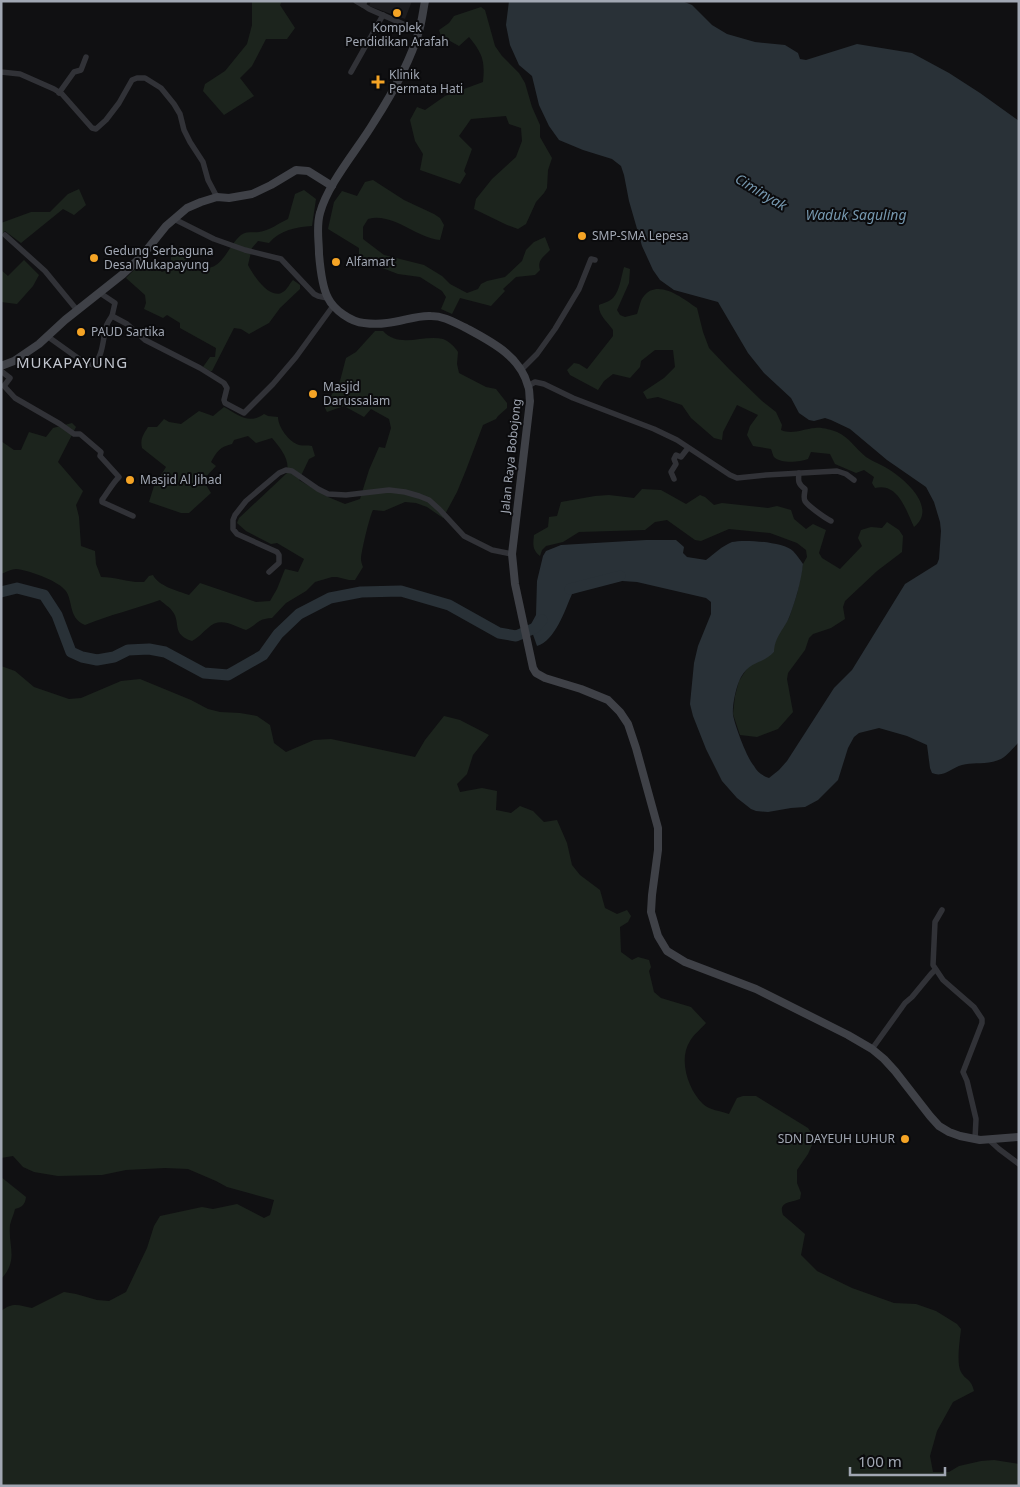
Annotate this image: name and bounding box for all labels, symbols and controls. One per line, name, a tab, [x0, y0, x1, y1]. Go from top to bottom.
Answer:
marker: Komplek Pendidikan Arafah	[391, 7, 403, 19]
place label: Komplek Pendidikan Arafah	[345, 19, 449, 50]
place label: Klinik Permata Hati	[389, 66, 463, 97]
marker: Klinik Permata Hati	[371, 75, 385, 89]
water label: Ciminyak	[732, 169, 792, 215]
water label: Waduk Saguling	[805, 205, 907, 224]
place label: SMP-SMA Lepesa	[592, 227, 689, 244]
marker: SMP-SMA Lepesa	[576, 230, 588, 242]
place label: Gedung Serbaguna Desa Mukapayung	[104, 242, 214, 273]
marker: Gedung Serbaguna Desa Mukapayung	[88, 252, 100, 264]
place label: Alfamart	[346, 253, 396, 270]
marker: Alfamart	[330, 256, 342, 268]
place label: PAUD Sartika	[91, 323, 165, 340]
marker: PAUD Sartika	[75, 326, 87, 338]
district label: MUKAPAYUNG	[16, 352, 128, 372]
place label: Masjid Darussalam	[323, 378, 390, 409]
marker: Masjid Darussalam	[307, 388, 319, 400]
street label: Jalan Raya Bobojong	[496, 398, 525, 515]
place label: Masjid Al Jihad	[140, 471, 222, 488]
marker: Masjid Al Jihad	[124, 474, 136, 486]
place label: SDN DAYEUH LUHUR	[778, 1130, 896, 1147]
marker: SDN DAYEUH LUHUR	[899, 1133, 911, 1145]
scale bar	[850, 1444, 945, 1476]
text: 100 m	[858, 1451, 902, 1471]

